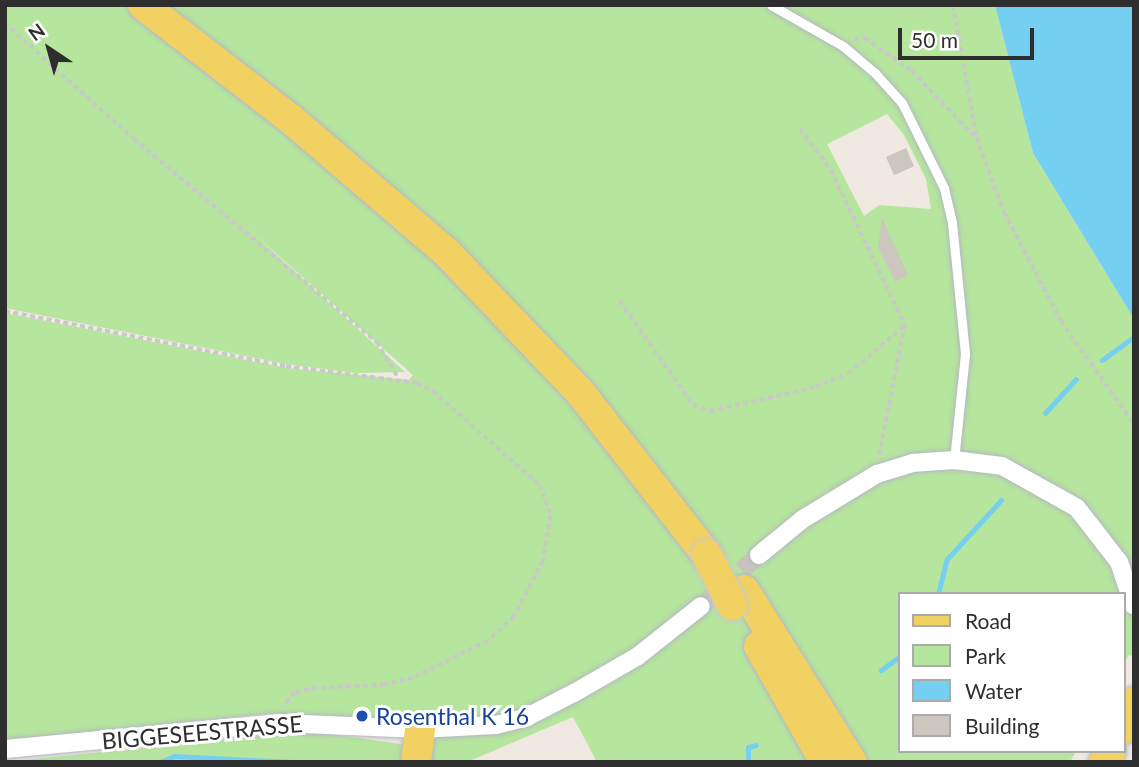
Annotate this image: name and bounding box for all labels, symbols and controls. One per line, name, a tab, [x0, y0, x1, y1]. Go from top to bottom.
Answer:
north arrow	[14, 14, 84, 84]
scale bar	[901, 14, 1038, 58]
text: N	[24, 18, 49, 45]
text: 50 m	[911, 27, 958, 52]
legend	[898, 592, 1125, 753]
text: Road	[965, 608, 1012, 633]
text: Park	[965, 643, 1006, 668]
text: Water	[965, 678, 1022, 703]
place label: Rosenthal K 16	[376, 702, 529, 730]
marker: Rosenthal K 16	[354, 708, 370, 724]
street label: BIGGESEESTRASSE	[100, 709, 304, 755]
text: Building	[965, 713, 1040, 738]

